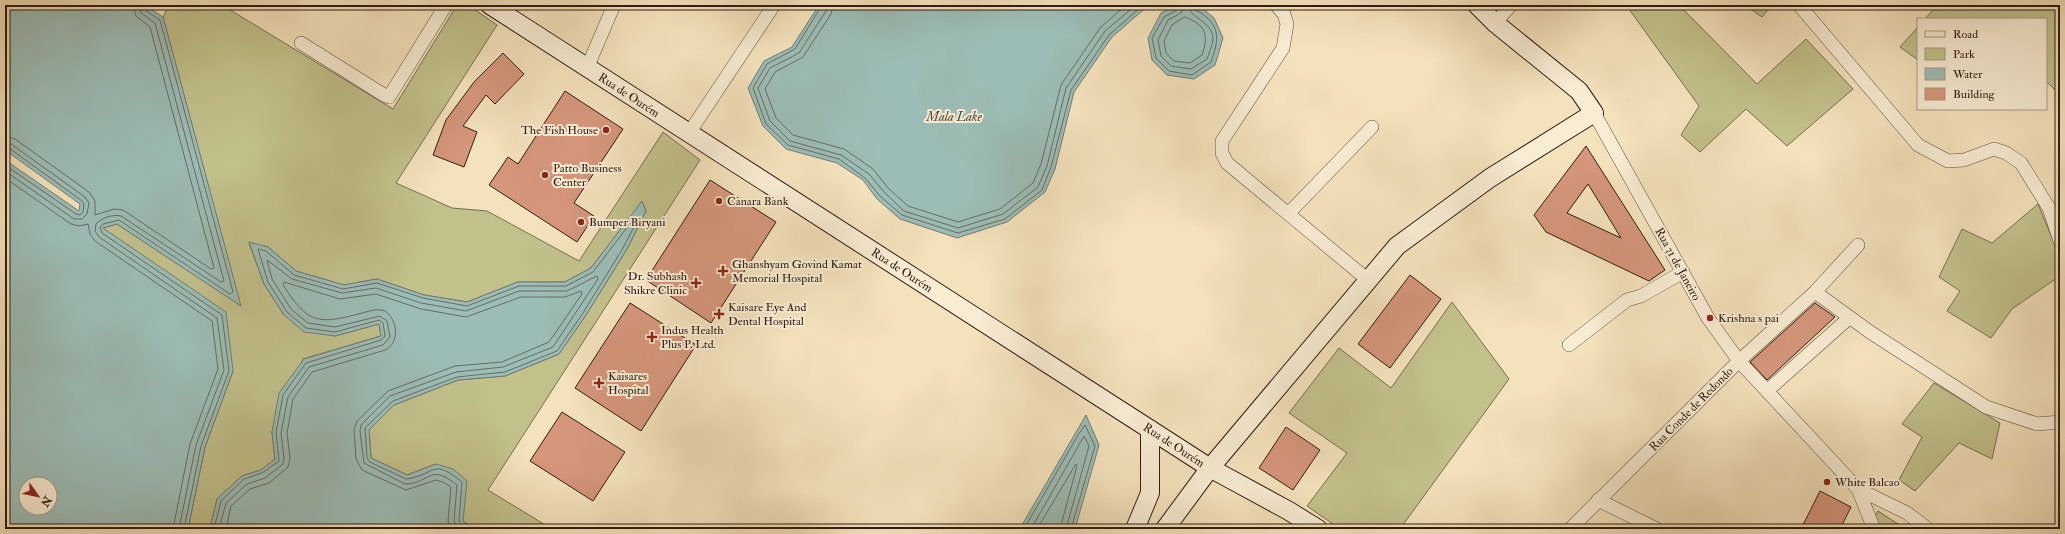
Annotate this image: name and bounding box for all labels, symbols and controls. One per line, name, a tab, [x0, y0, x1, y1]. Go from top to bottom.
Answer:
legend	[1917, 18, 2047, 110]
text: Road	[1953, 27, 1978, 42]
text: Park	[1953, 47, 1975, 62]
text: Water	[1952, 67, 1983, 82]
street label: Rua de Ourém	[595, 70, 663, 121]
text: Building	[1953, 87, 1996, 102]
water label: Mala Lake	[925, 109, 982, 125]
place label: The Fish House	[521, 123, 598, 138]
marker: The Fish House	[601, 125, 611, 135]
place label: Patto Business Center	[553, 161, 622, 190]
marker: Patto Business Center	[540, 170, 550, 180]
place label: Canara Bank	[727, 194, 789, 209]
marker: Canara Bank	[714, 196, 724, 206]
place label: Bumper Biryani	[589, 215, 665, 230]
marker: Bumper Biryani	[576, 217, 586, 227]
street label: Rua 31 de Janeiro	[1651, 225, 1704, 304]
street label: Rua de Ourém	[868, 245, 936, 296]
place label: Ghanshyam Govind Kamat Memorial Hospital	[732, 257, 862, 286]
marker: Ghanshyam Govind Kamat Memorial Hospital	[717, 265, 729, 277]
place label: Dr. Subhash Shikre Clinic	[624, 269, 688, 298]
marker: Dr. Subhash Shikre Clinic	[690, 277, 702, 289]
place label: Kaisare Eye And Dental Hospital	[728, 300, 807, 329]
marker: Kaisare Eye And Dental Hospital	[713, 308, 725, 320]
place label: Krishna s pai	[1718, 311, 1779, 326]
marker: Krishna s pai	[1705, 313, 1715, 323]
place label: Indus Health Plus P. Ltd.	[661, 323, 724, 352]
marker: Indus Health Plus P. Ltd.	[646, 331, 658, 343]
street label: Rua Conde de Redondo	[1646, 364, 1737, 455]
place label: Kaisares Hospital	[608, 369, 649, 398]
marker: Kaisares Hospital	[593, 377, 605, 389]
street label: Rua de Ourém	[1140, 420, 1208, 471]
place label: White Balcao	[1834, 475, 1900, 490]
north arrow	[18, 476, 58, 516]
marker: White Balcao	[1822, 477, 1832, 487]
text: N	[37, 493, 55, 510]

